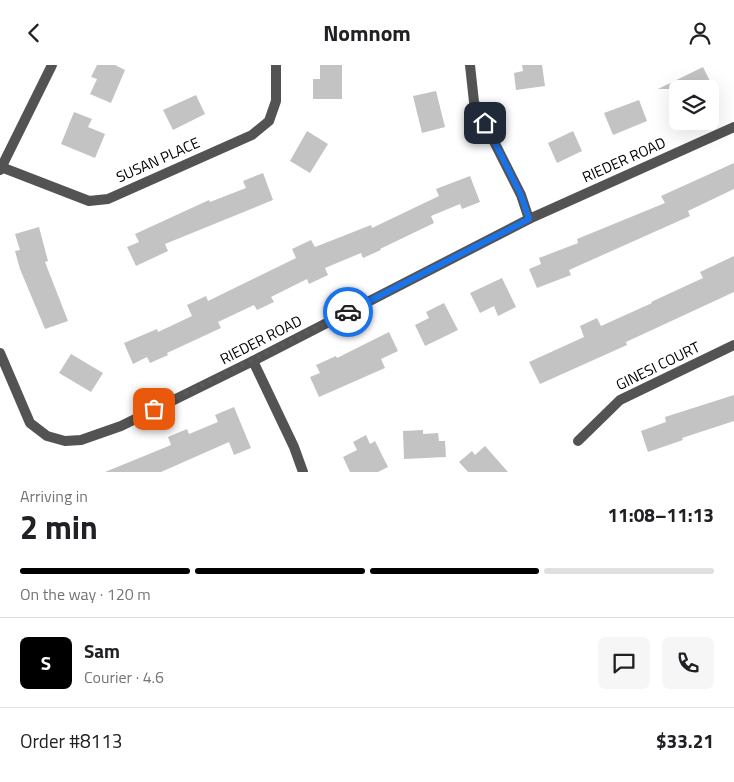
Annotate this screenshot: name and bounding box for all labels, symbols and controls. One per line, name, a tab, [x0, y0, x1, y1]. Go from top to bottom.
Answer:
text: Nomnom	[323, 16, 411, 50]
icon: back	[20, 19, 48, 47]
icon: person	[686, 19, 714, 47]
map controls	[669, 80, 719, 130]
button: layers	[669, 80, 719, 130]
pin	[464, 102, 506, 144]
icon: home	[471, 109, 499, 137]
street label: SUSAN PLACE	[112, 131, 203, 188]
street label: RIEDER ROAD	[578, 131, 669, 188]
courier	[323, 287, 373, 337]
icon: car	[334, 298, 362, 326]
street label: RIEDER ROAD	[216, 309, 306, 370]
street label: GINESI COURT	[612, 335, 704, 396]
pin	[133, 388, 175, 430]
icon: bag	[140, 395, 168, 423]
text: Arriving in	[20, 484, 88, 508]
text: 11:08–11:13	[607, 500, 714, 529]
text: 2 min	[20, 503, 98, 551]
text: On the way · 120 m	[20, 582, 151, 606]
text: Sam	[84, 636, 120, 665]
button: chat	[598, 637, 650, 689]
button: phone	[662, 637, 714, 689]
text: S	[41, 648, 51, 677]
text: Courier · 4.6	[84, 665, 164, 689]
text: Order #8113	[20, 726, 122, 755]
text: $33.21	[656, 726, 714, 755]

